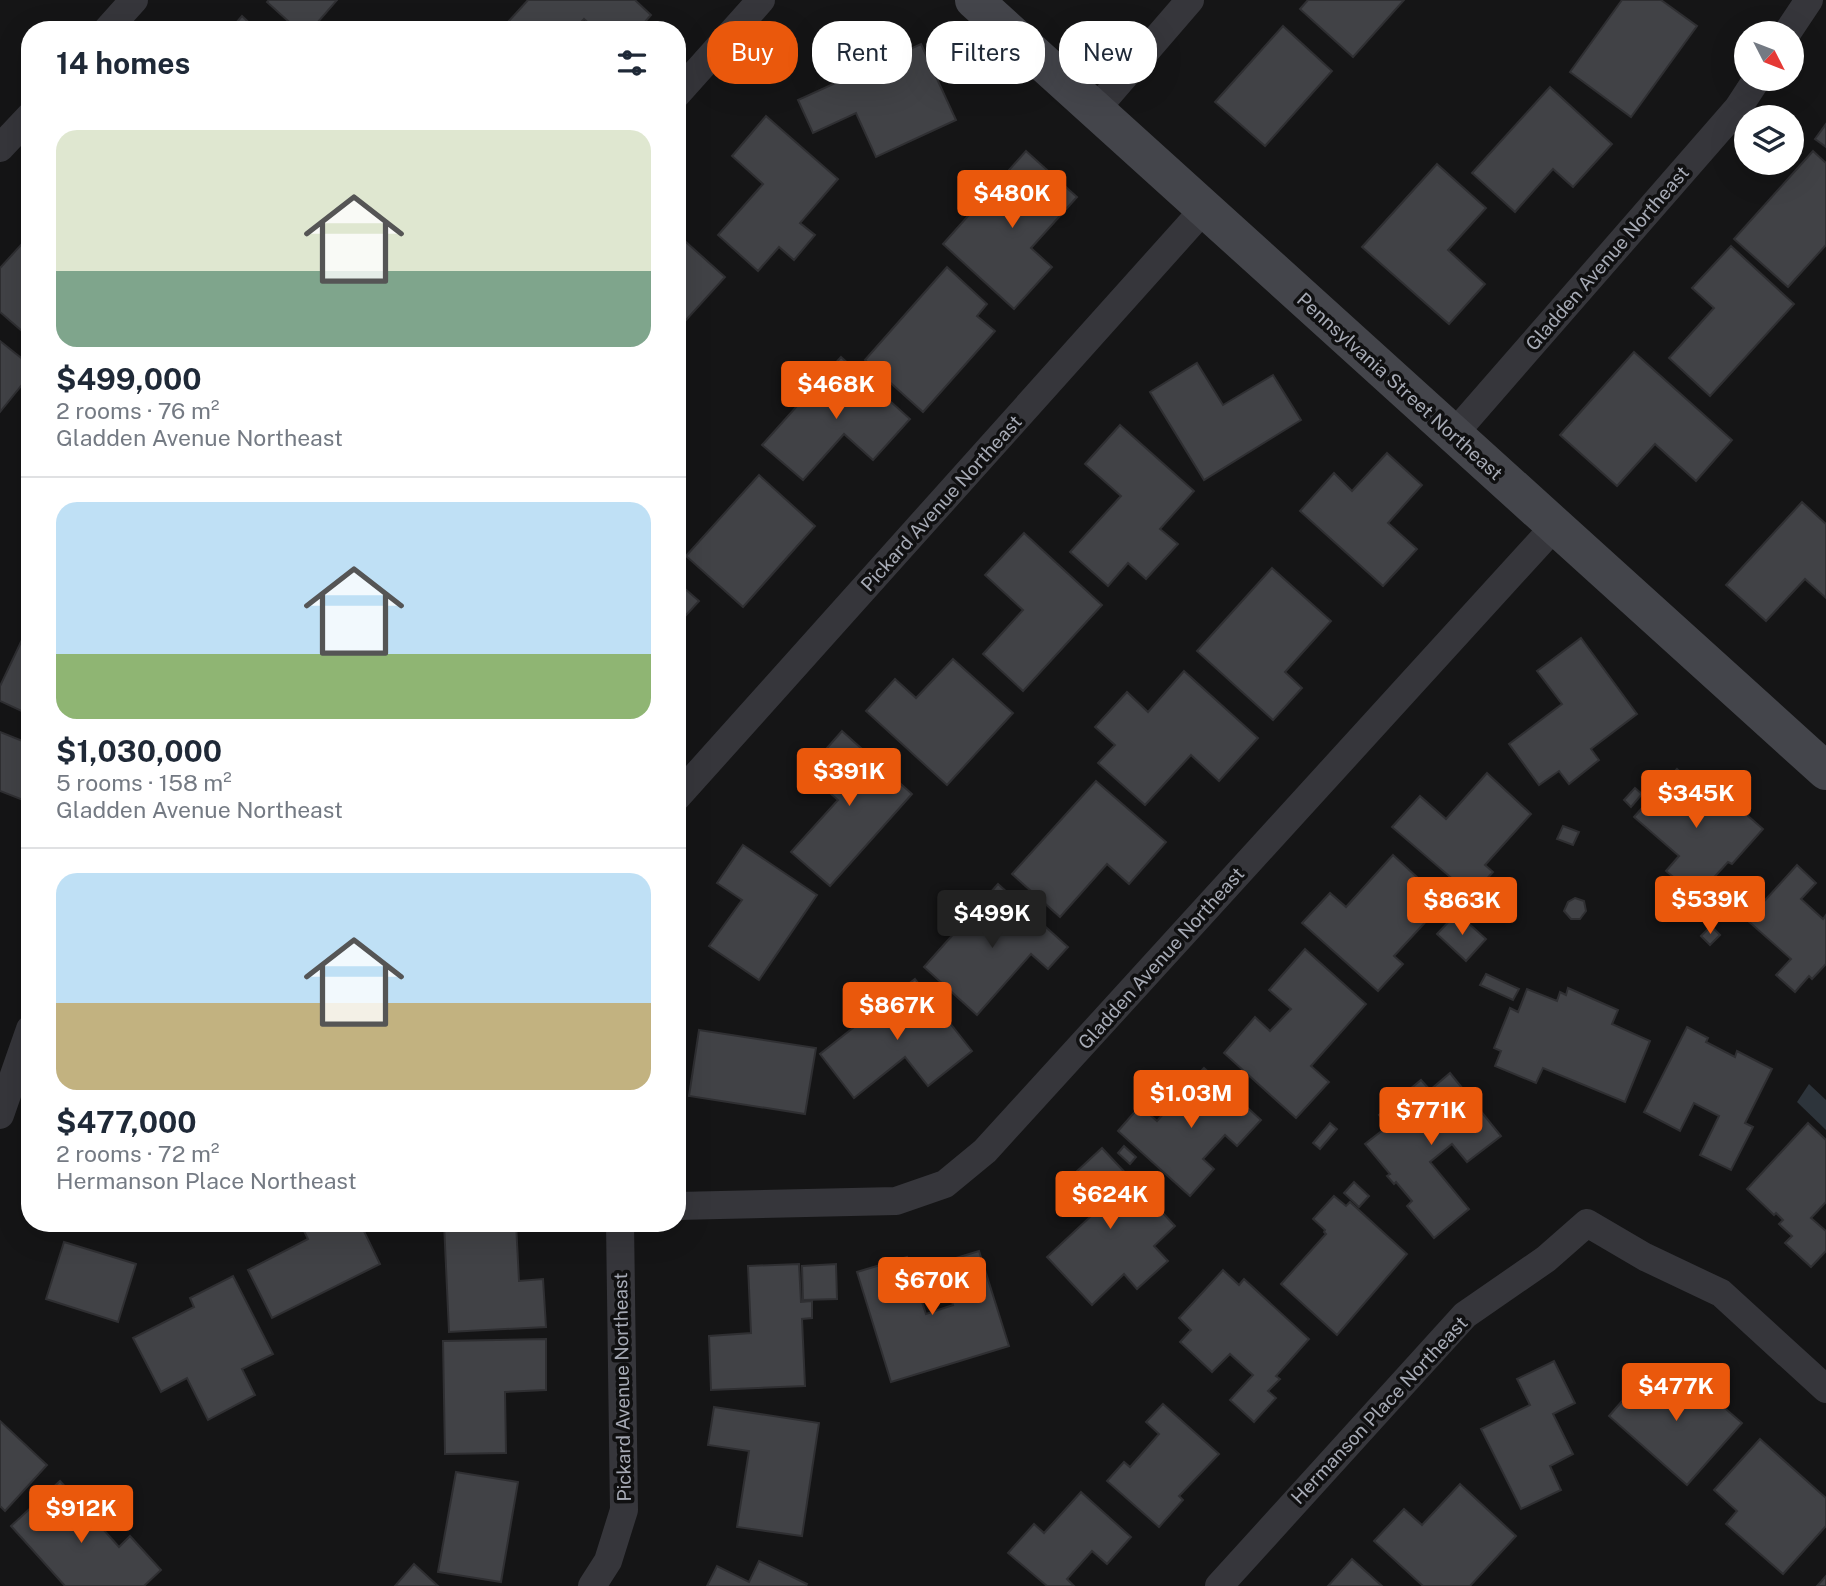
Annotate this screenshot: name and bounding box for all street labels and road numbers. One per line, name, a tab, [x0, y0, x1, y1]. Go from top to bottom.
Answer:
street label: Gladden Avenue Northeast	[1521, 161, 1693, 355]
street label: Pennsylvania Street Northeast	[1293, 288, 1507, 484]
street label: Pickard Avenue Northeast	[856, 410, 1026, 596]
street label: Gladden Avenue Northeast	[1073, 863, 1249, 1053]
street label: Pickard Avenue Northeast	[609, 1272, 635, 1502]
street label: Hermanson Place Northeast	[1286, 1312, 1472, 1508]

